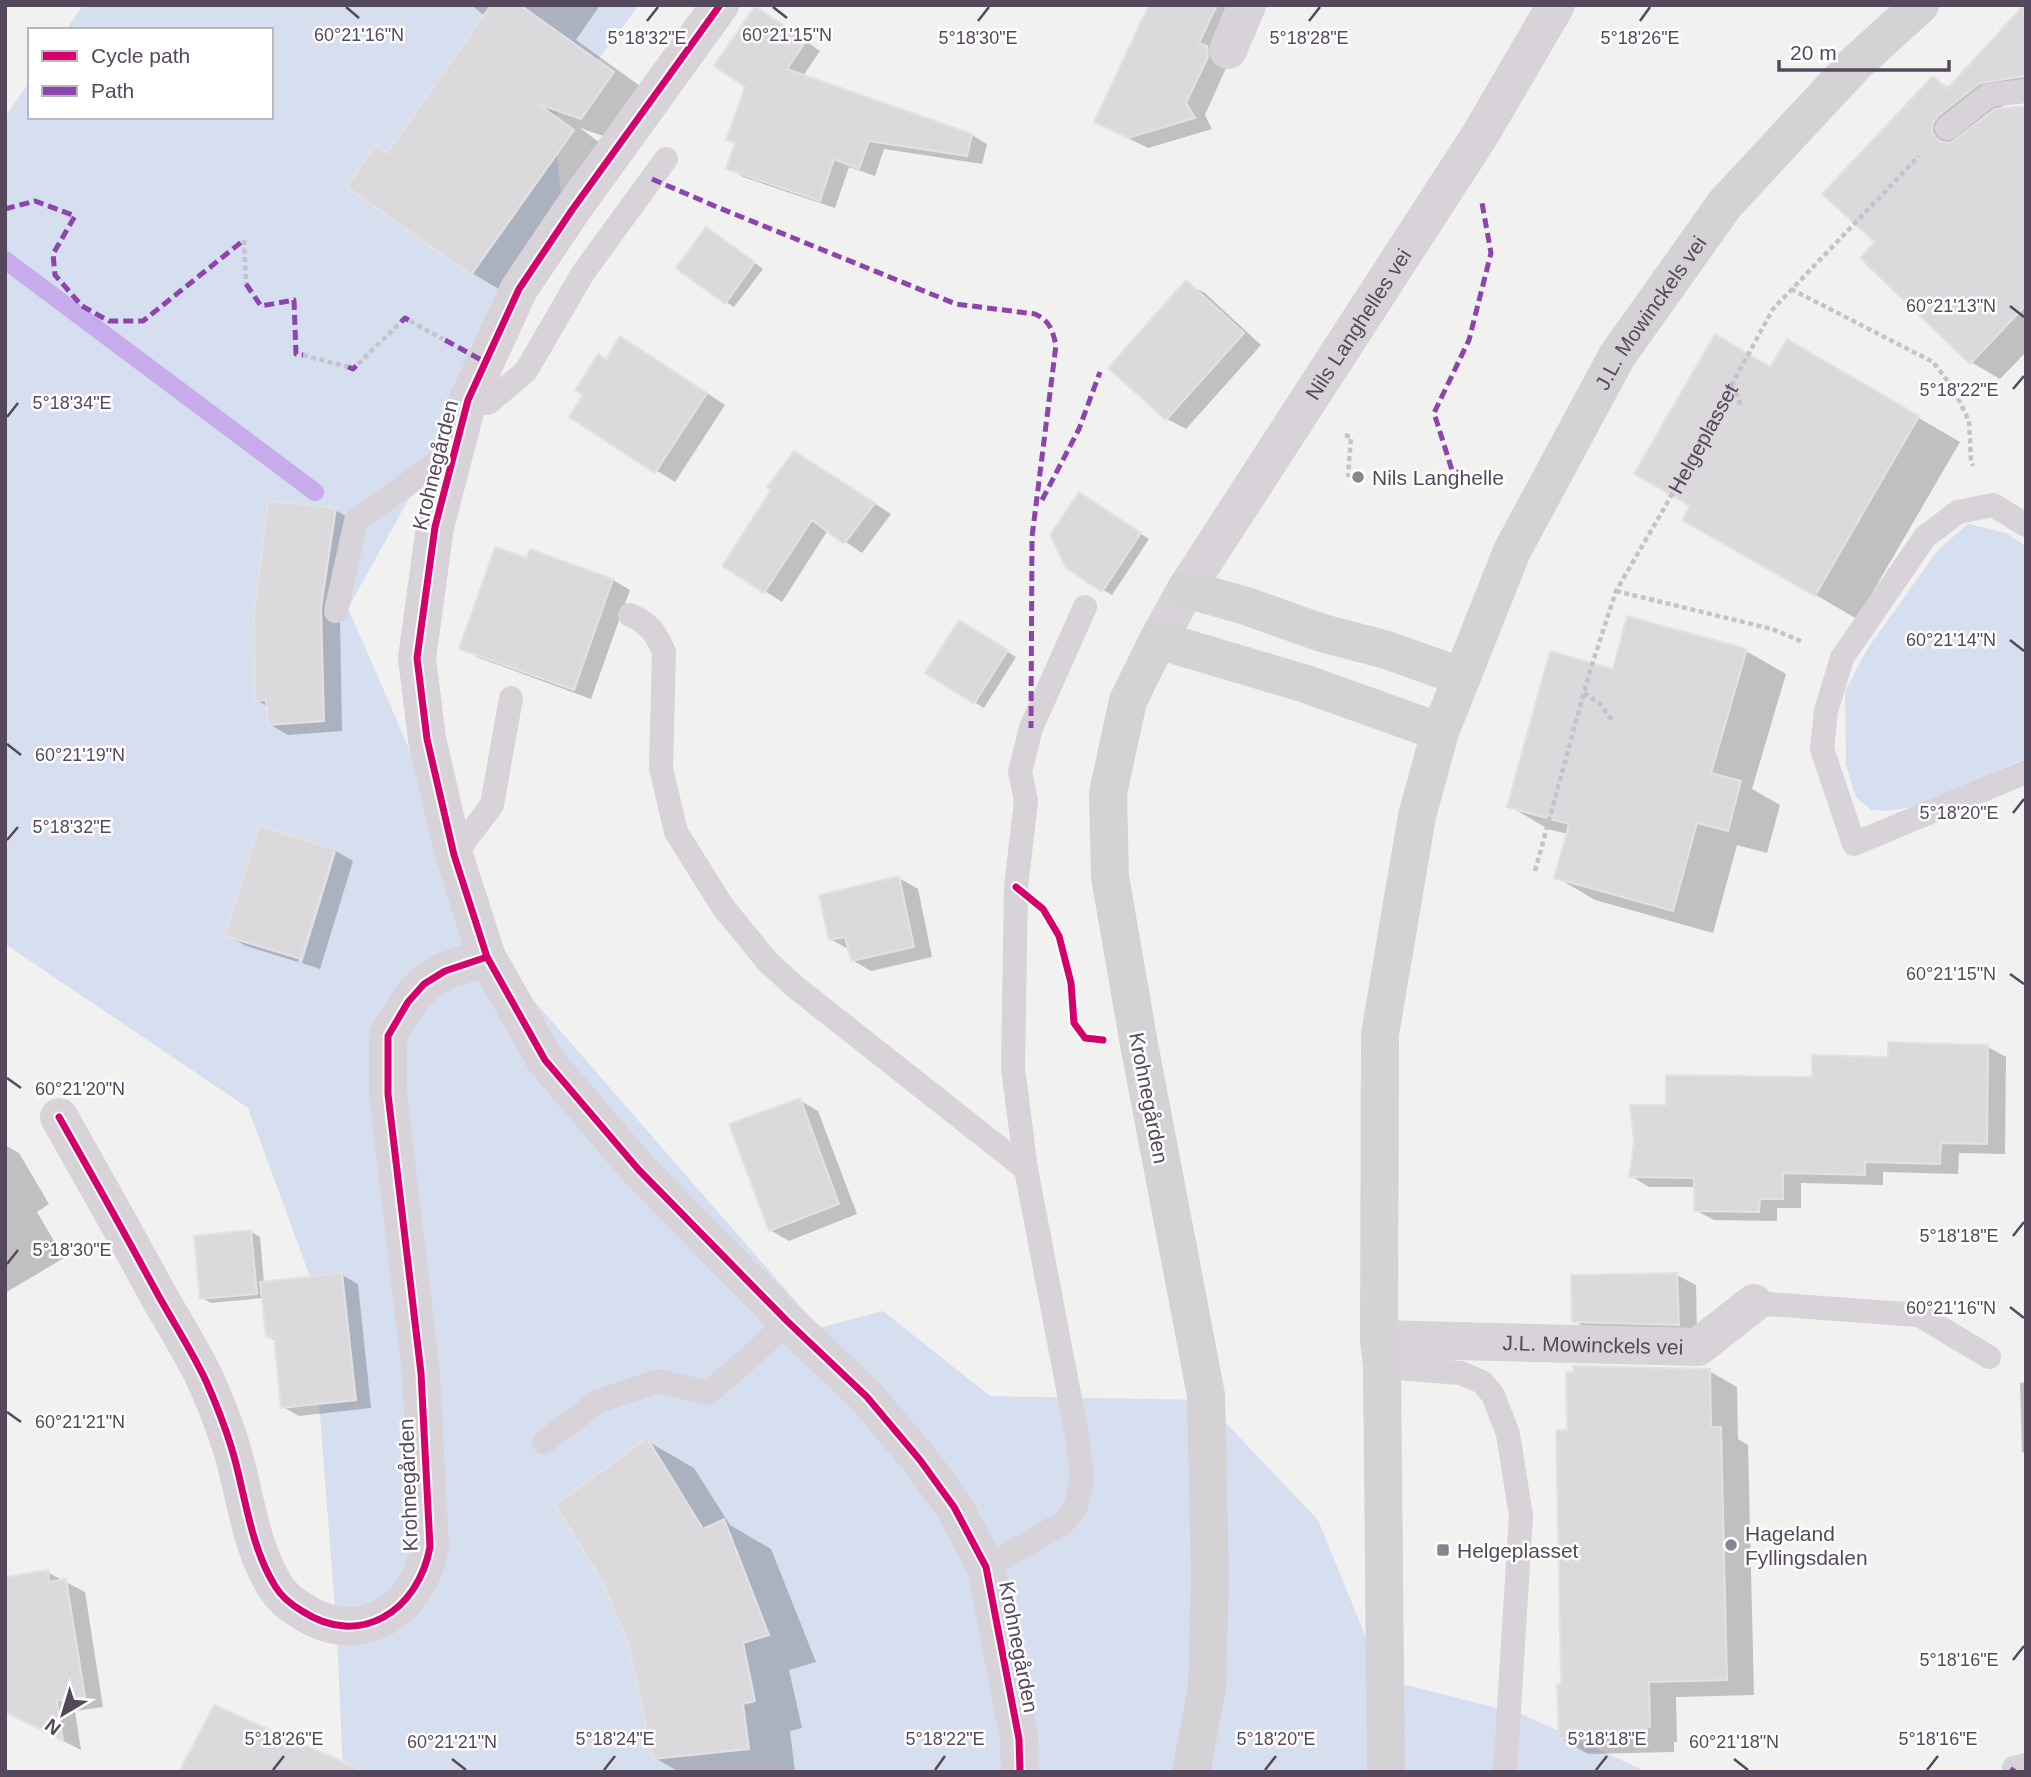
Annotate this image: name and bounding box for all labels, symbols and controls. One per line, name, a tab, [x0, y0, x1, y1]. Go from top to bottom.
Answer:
text: 60°21'16"N	[314, 25, 404, 45]
text: 60°21'15"N	[742, 25, 832, 45]
legend	[28, 28, 273, 119]
text: 5°18'32"E	[607, 28, 687, 48]
text: 5°18'30"E	[938, 28, 1018, 48]
text: 5°18'28"E	[1269, 28, 1349, 48]
text: 5°18'26"E	[1600, 28, 1680, 48]
scale bar	[1779, 28, 1949, 72]
text: 20 m	[1790, 41, 1837, 64]
text: Cycle path	[91, 44, 190, 67]
text: Path	[91, 79, 134, 102]
street label: J.L. Mowinckels vei	[1590, 231, 1710, 393]
street label: Nils Langhelles vei	[1300, 244, 1415, 404]
text: 60°21'13"N	[1906, 296, 1996, 316]
street label: Helgeplasset	[1663, 379, 1742, 497]
text: 5°18'22"E	[1919, 380, 1999, 400]
text: 5°18'34"E	[32, 393, 112, 413]
street label: Krohnegården	[408, 398, 462, 532]
place label: Nils Langhelle	[1372, 466, 1504, 489]
marker: Nils Langhelle	[1350, 469, 1366, 485]
text: 60°21'14"N	[1906, 630, 1996, 650]
text: 60°21'19"N	[35, 745, 125, 765]
text: 5°18'20"E	[1919, 803, 1999, 823]
text: 5°18'32"E	[32, 817, 112, 837]
text: 60°21'15"N	[1906, 964, 1996, 984]
street label: Krohnegården	[1125, 1030, 1173, 1166]
text: 60°21'20"N	[35, 1079, 125, 1099]
text: 5°18'18"E	[1919, 1226, 1999, 1246]
text: 5°18'30"E	[32, 1240, 112, 1260]
text: 60°21'16"N	[1906, 1298, 1996, 1318]
street label: J.L. Mowinckels vei	[1502, 1331, 1684, 1358]
text: 60°21'21"N	[35, 1412, 125, 1432]
street label: Krohnegården	[394, 1418, 422, 1552]
place label: Hageland Fyllingsdalen	[1745, 1522, 1868, 1569]
marker: Hageland Fyllingsdalen	[1723, 1537, 1739, 1553]
place label: Helgeplasset	[1457, 1539, 1579, 1562]
marker: Helgeplasset	[1435, 1542, 1451, 1558]
street label: Krohnegården	[995, 1579, 1043, 1715]
text: 5°18'16"E	[1919, 1650, 1999, 1670]
north arrow	[28, 1679, 98, 1749]
text: N	[41, 1715, 65, 1740]
text: 5°18'26"E	[244, 1729, 324, 1749]
text: 5°18'24"E	[575, 1729, 655, 1749]
text: 5°18'22"E	[905, 1729, 985, 1749]
text: 5°18'20"E	[1236, 1729, 1316, 1749]
text: 5°18'18"E	[1567, 1729, 1647, 1749]
text: 5°18'16"E	[1898, 1729, 1978, 1749]
text: 60°21'21"N	[407, 1732, 497, 1752]
text: 60°21'18"N	[1689, 1732, 1779, 1752]

